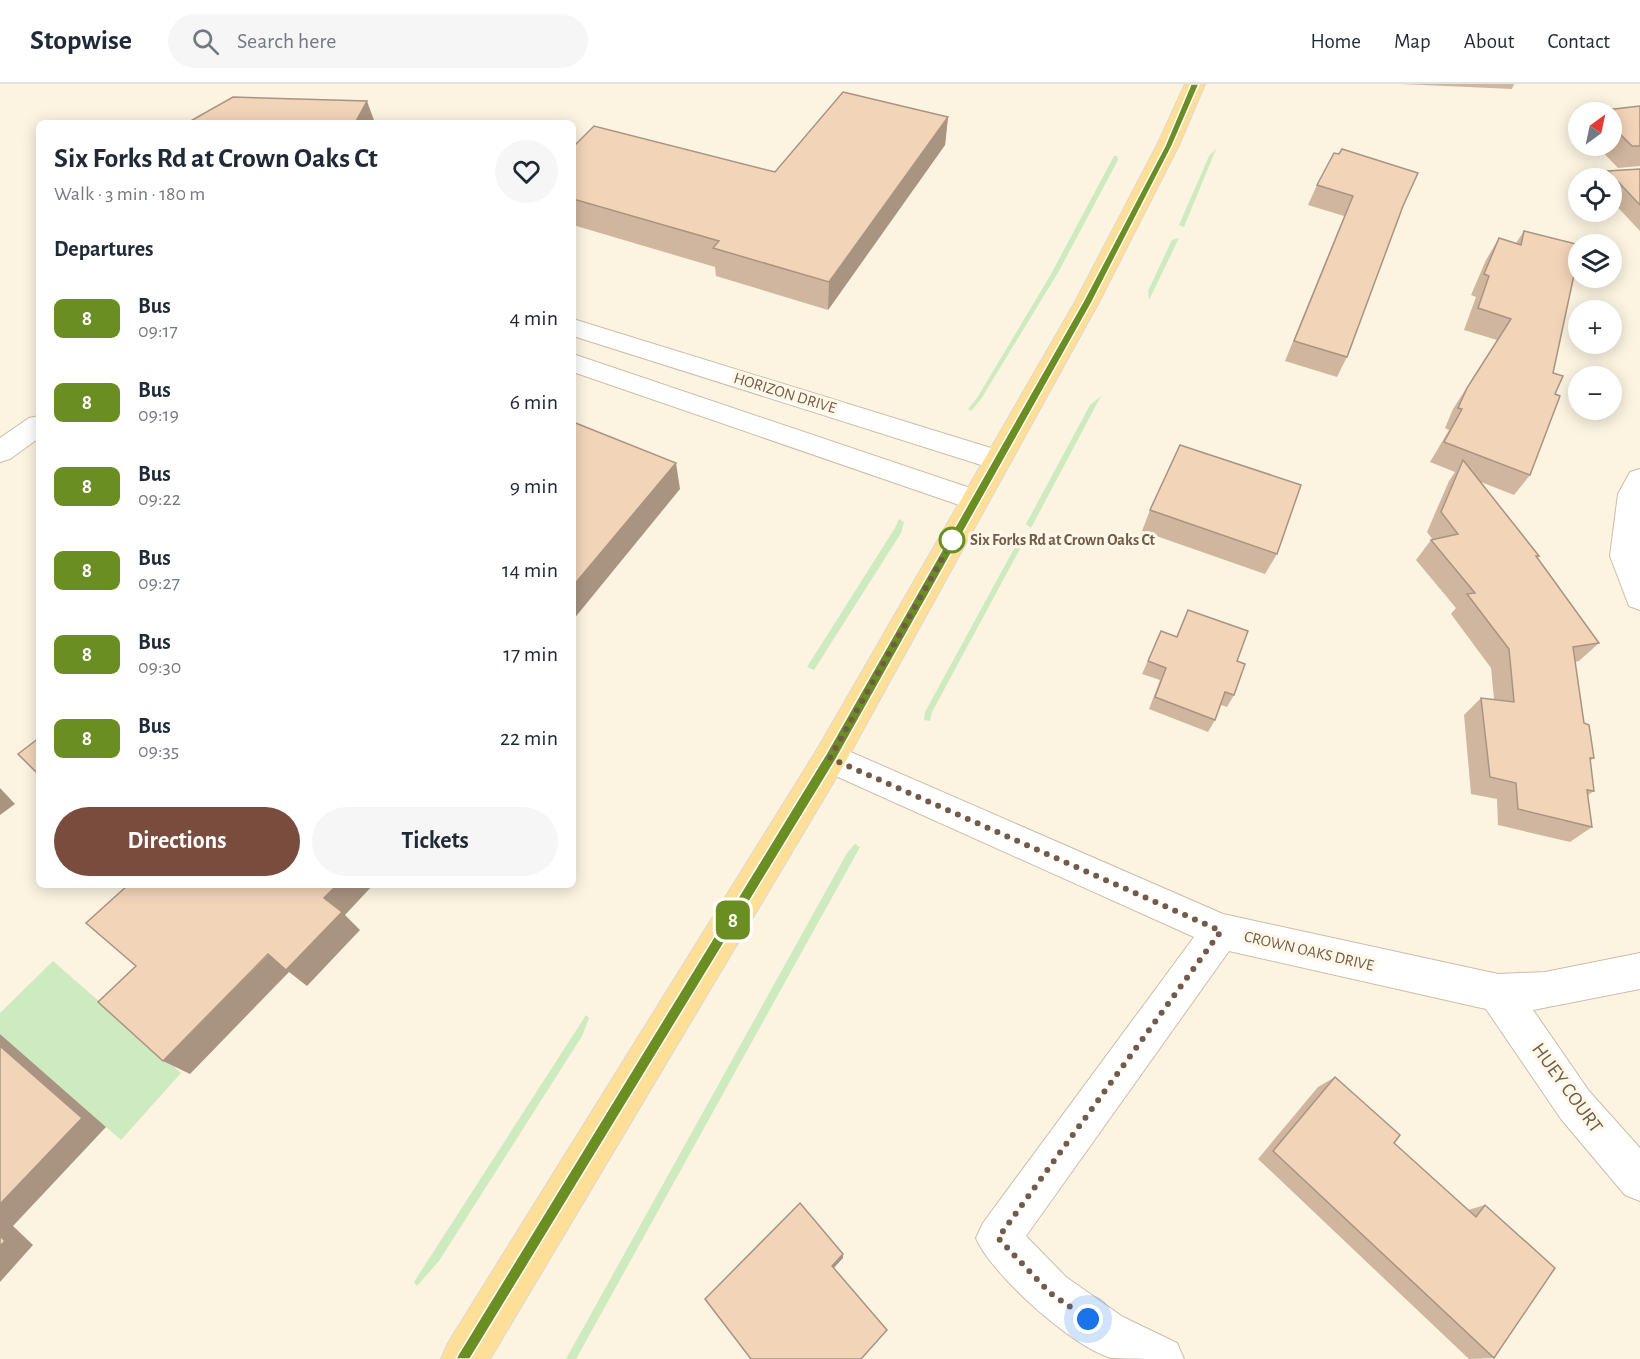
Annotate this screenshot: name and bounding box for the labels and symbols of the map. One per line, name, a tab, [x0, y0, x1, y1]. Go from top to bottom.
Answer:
north arrow	[1568, 102, 1622, 156]
street label: HORIZON DRIVE	[732, 370, 838, 416]
marker: Six Forks Rd at Crown Oaks Ct	[939, 527, 965, 553]
place label: Six Forks Rd at Crown Oaks Ct	[970, 532, 1156, 548]
line badge: 8	[714, 900, 752, 940]
street label: CROWN OAKS DRIVE	[1242, 928, 1376, 974]
street label: HUEY COURT	[1528, 1039, 1606, 1137]
your location	[1073, 1304, 1103, 1334]

